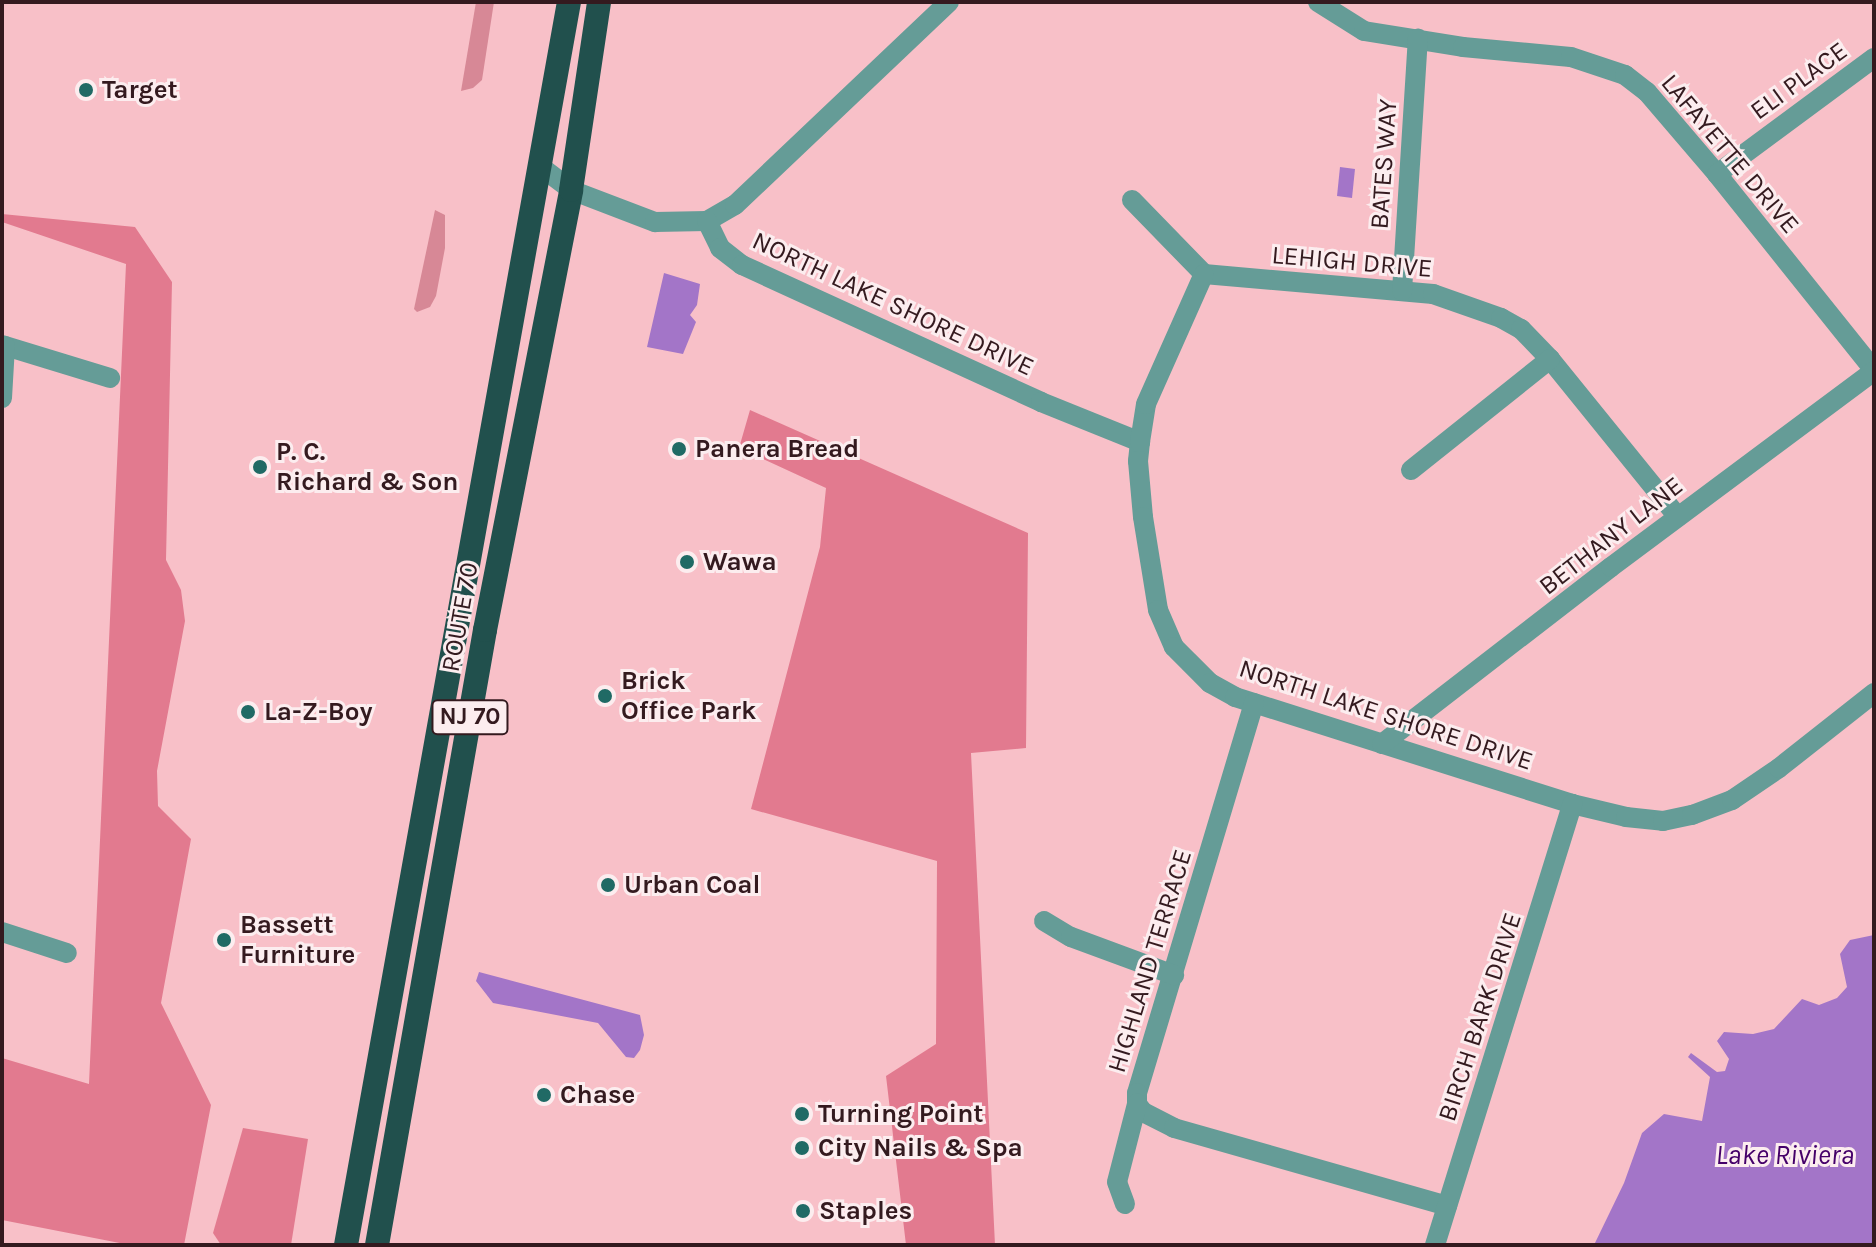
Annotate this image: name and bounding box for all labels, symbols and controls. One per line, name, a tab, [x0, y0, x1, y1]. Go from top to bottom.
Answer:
street label: ELI PLACE	[1744, 35, 1854, 127]
street label: LAFAYETTE DRIVE	[1654, 68, 1806, 240]
place label: Target	[102, 74, 178, 106]
marker: Target	[77, 81, 95, 99]
street label: BATES WAY	[1364, 98, 1404, 230]
street label: NORTH LAKE SHORE DRIVE	[747, 225, 1039, 383]
street label: LEHIGH DRIVE	[1270, 239, 1434, 285]
place label: Panera Bread	[695, 433, 859, 465]
place label: P. C. Richard & Son	[276, 436, 458, 498]
marker: Panera Bread	[670, 440, 688, 458]
marker: P. C. Richard & Son	[251, 458, 269, 476]
street label: BETHANY LANE	[1533, 470, 1689, 602]
place label: Wawa	[703, 546, 777, 578]
marker: Wawa	[678, 553, 696, 571]
street label: ROUTE 70	[435, 560, 485, 674]
street label: NORTH LAKE SHORE DRIVE	[1235, 653, 1537, 777]
place label: Brick Office Park	[621, 665, 756, 726]
marker: Brick Office Park	[596, 687, 614, 705]
place label: La-Z-Boy	[264, 696, 372, 728]
road number: NJ 70	[430, 697, 510, 737]
marker: La-Z-Boy	[239, 703, 257, 721]
street label: HIGHLAND TERRACE	[1101, 846, 1199, 1076]
place label: Urban Coal	[624, 869, 760, 901]
marker: Urban Coal	[599, 876, 617, 894]
place label: Bassett Furniture	[240, 909, 355, 970]
street label: BIRCH BARK DRIVE	[1432, 909, 1528, 1125]
marker: Bassett Furniture	[215, 931, 233, 949]
place label: Chase	[560, 1079, 635, 1111]
marker: Chase	[535, 1086, 553, 1104]
place label: Turning Point	[818, 1098, 984, 1130]
marker: Turning Point	[793, 1105, 811, 1123]
place label: City Nails & Spa	[818, 1132, 1023, 1164]
water label: Lake Riviera	[1716, 1138, 1854, 1172]
marker: City Nails & Spa	[793, 1139, 811, 1157]
place label: Staples	[819, 1195, 912, 1227]
marker: Staples	[794, 1202, 812, 1220]

